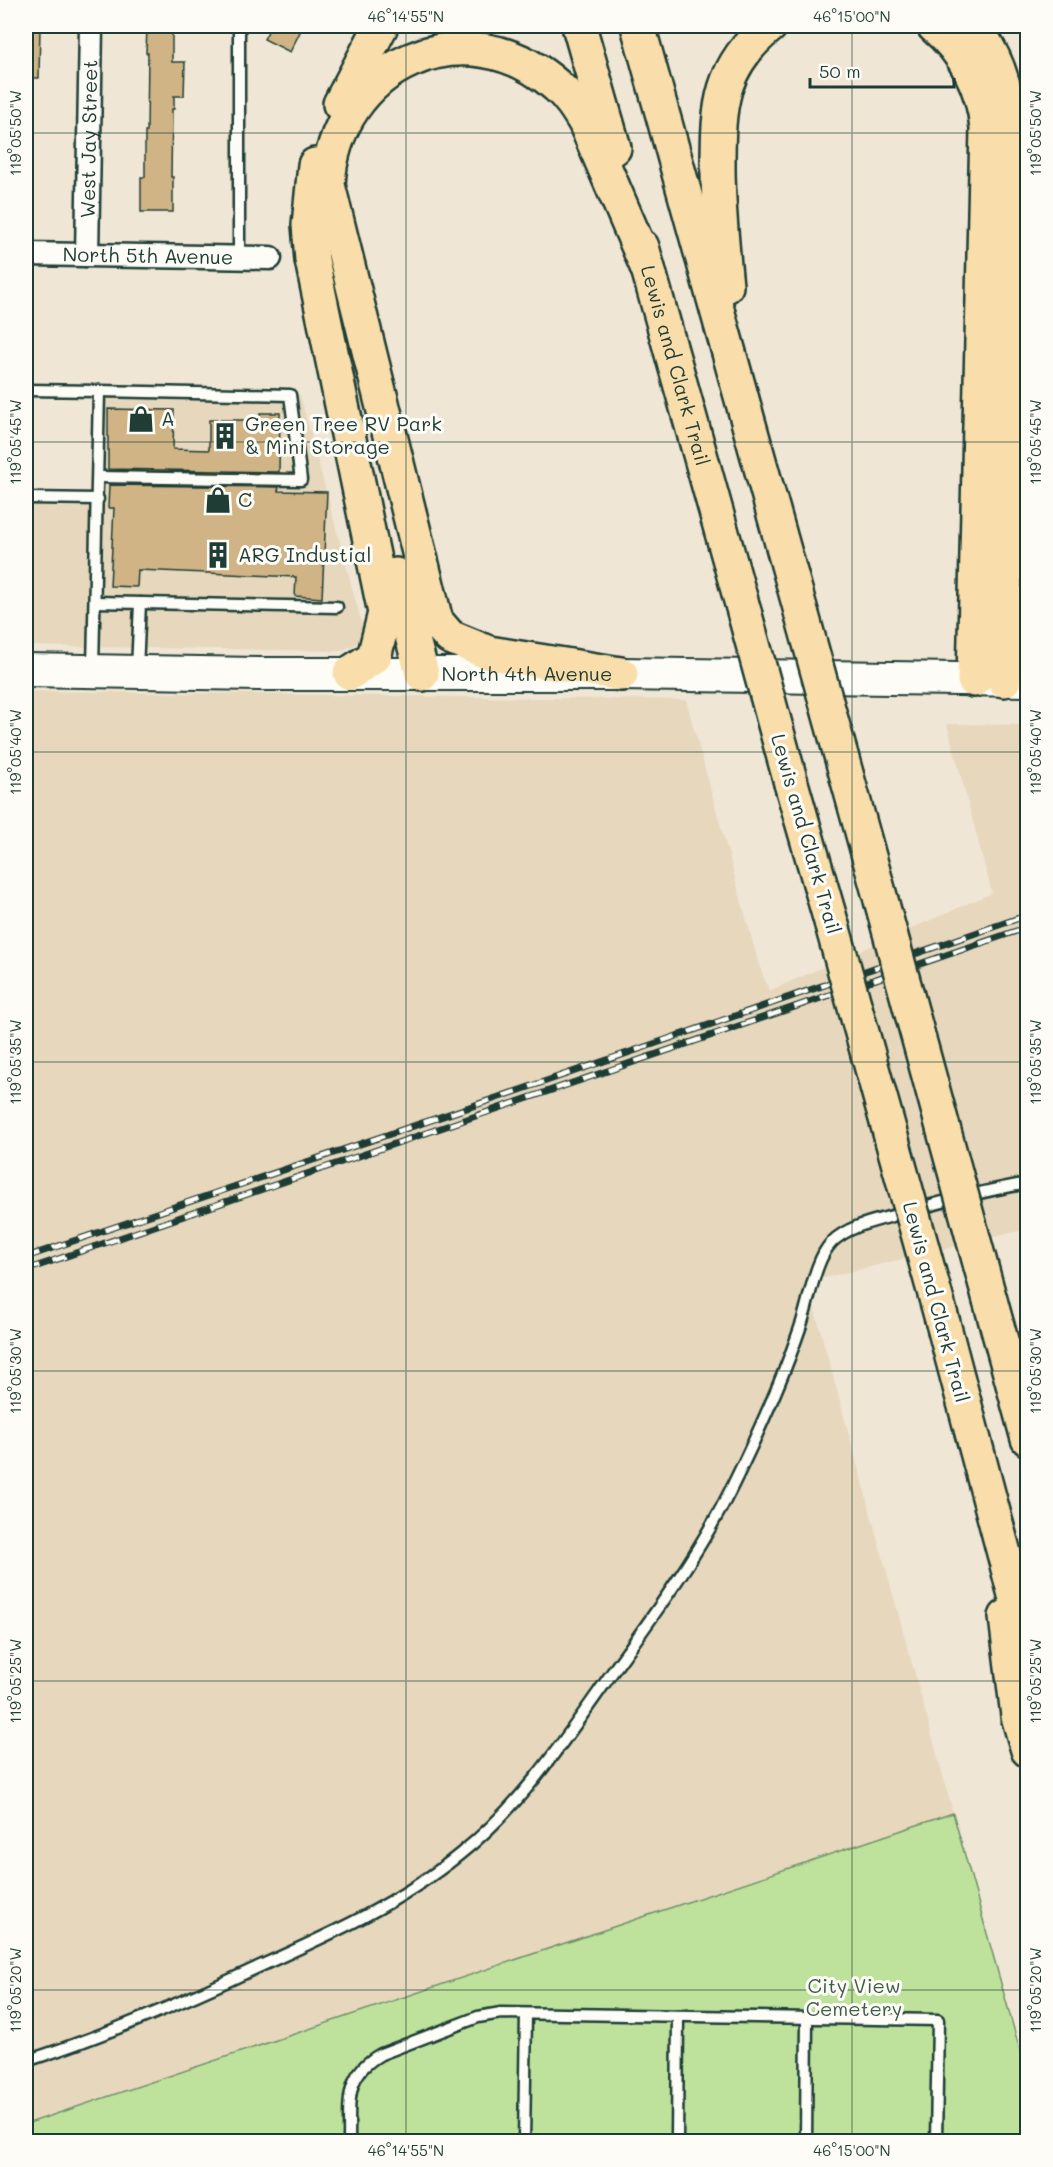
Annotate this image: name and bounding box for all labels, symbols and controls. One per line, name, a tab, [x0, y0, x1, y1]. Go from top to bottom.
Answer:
text: 46°14'55"N	[368, 6, 444, 26]
text: 46°15'00"N	[813, 6, 891, 26]
scale bar	[810, 51, 954, 89]
street label: West Jay Street	[74, 59, 102, 219]
text: 50 m	[819, 59, 861, 83]
text: 119°05'50"W	[5, 90, 25, 176]
text: 119°05'50"W	[1025, 90, 1045, 176]
street label: North 5th Avenue	[62, 241, 234, 269]
street label: Lewis and Clark Trail	[636, 262, 717, 468]
text: 119°05'45"W	[5, 399, 25, 485]
text: 119°05'45"W	[1025, 399, 1045, 485]
shop icon: A	[126, 404, 156, 434]
place label: A	[161, 405, 175, 431]
place label: Green Tree RV Park & Mini Storage	[245, 410, 442, 459]
building icon: Green Tree RV Park & Mini Storage	[210, 421, 240, 451]
shop icon: C	[203, 485, 233, 515]
place label: C	[238, 486, 252, 512]
building icon: ARG Industial	[203, 540, 233, 570]
place label: ARG Industial	[238, 541, 371, 567]
street label: North 4th Avenue	[442, 660, 612, 686]
text: 119°05'40"W	[5, 709, 25, 795]
text: 119°05'40"W	[1025, 709, 1045, 795]
street label: Lewis and Clark Trail	[766, 731, 848, 937]
text: 119°05'35"W	[5, 1019, 25, 1105]
text: 119°05'35"W	[1025, 1019, 1045, 1105]
street label: Lewis and Clark Trail	[898, 1198, 976, 1405]
text: 119°05'30"W	[5, 1328, 25, 1414]
text: 119°05'30"W	[1025, 1328, 1045, 1414]
text: 119°05'25"W	[5, 1639, 25, 1723]
text: 119°05'25"W	[1025, 1639, 1045, 1723]
text: 119°05'20"W	[5, 1947, 25, 2033]
text: 119°05'20"W	[1025, 1947, 1045, 2033]
park label: City View Cemetery	[806, 1972, 902, 2021]
text: 46°14'55"N	[368, 2140, 444, 2160]
text: 46°15'00"N	[813, 2140, 891, 2160]

